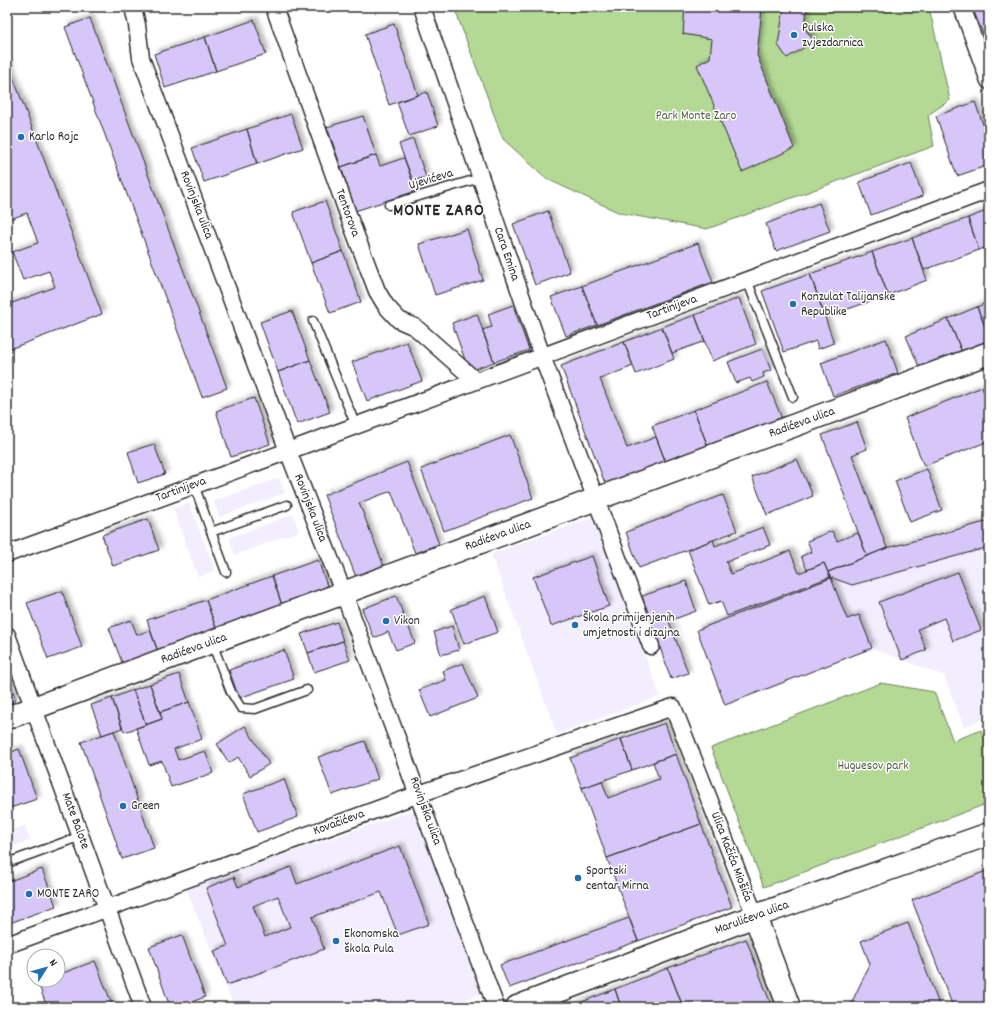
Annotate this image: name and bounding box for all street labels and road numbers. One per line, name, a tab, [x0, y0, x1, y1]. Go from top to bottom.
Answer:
street label: Ujevićeva	[406, 164, 456, 196]
street label: Rovinjska ulica	[174, 168, 218, 243]
street label: Tentorova	[330, 186, 365, 240]
street label: Cara Emina	[488, 225, 524, 284]
street label: Tartinijeva	[644, 290, 701, 326]
street label: Radićeva ulica	[766, 402, 838, 444]
street label: Rovinjska ulica	[288, 471, 332, 546]
street label: Tartinijeva	[153, 472, 210, 508]
street label: Radićeva ulica	[462, 515, 534, 557]
street label: Radićeva ulica	[158, 628, 230, 670]
street label: Rovinjska ulica	[404, 774, 446, 849]
street label: Mate Balote	[56, 790, 94, 852]
street label: Kovačićeva	[311, 805, 368, 841]
street label: Ulica Kačića Miošića	[705, 809, 757, 906]
street label: Marulićeva ulica	[712, 896, 792, 940]

